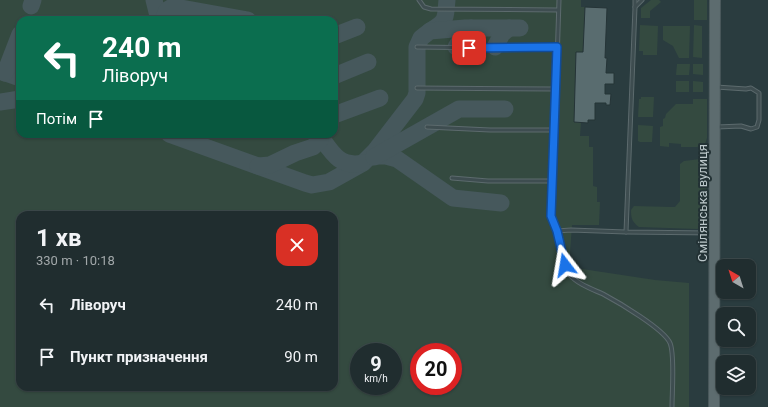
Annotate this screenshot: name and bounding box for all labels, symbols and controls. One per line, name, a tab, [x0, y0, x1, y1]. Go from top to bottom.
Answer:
text: 240 m	[102, 31, 181, 64]
pin	[452, 31, 486, 65]
icon: left	[36, 32, 88, 84]
icon: arrive	[458, 37, 480, 59]
text: Ліворуч	[102, 65, 168, 86]
icon: arrive	[85, 108, 107, 130]
text: Потім	[36, 110, 77, 128]
street label: Смілянська вулиця	[695, 144, 710, 262]
text: 1 хв	[36, 224, 82, 252]
button: close	[276, 224, 318, 266]
position arrow	[544, 244, 586, 286]
text: 330 m · 10:18	[36, 253, 115, 268]
north arrow	[716, 259, 756, 299]
map controls	[716, 259, 756, 395]
icon: left	[36, 294, 58, 316]
text: Ліворуч	[70, 296, 126, 314]
text: 240 m	[276, 296, 318, 314]
button: search	[716, 307, 756, 347]
speed limit sign: 20	[410, 343, 462, 395]
icon: arrive	[36, 346, 58, 368]
text: Пункт призначення	[70, 348, 208, 366]
text: 90 m	[284, 348, 318, 366]
text: 9	[370, 352, 382, 376]
button: layers	[716, 355, 756, 395]
text: km/h	[364, 373, 388, 384]

